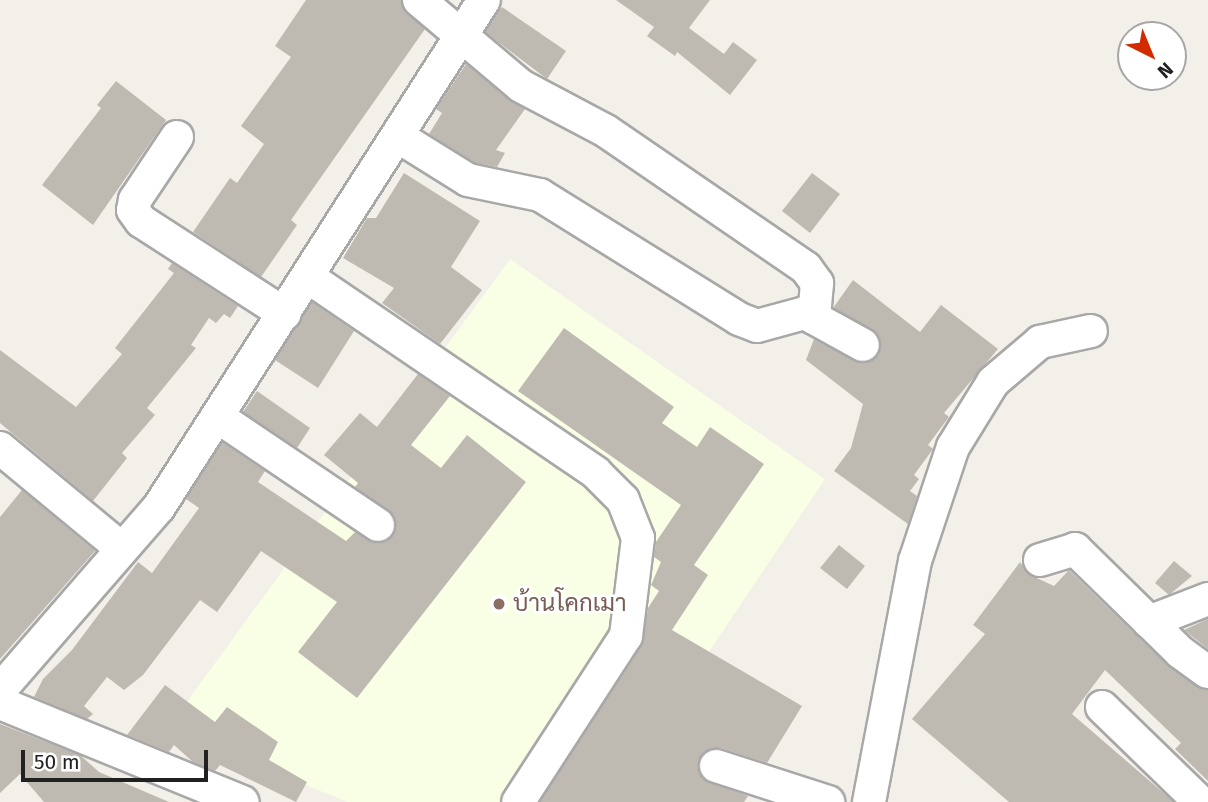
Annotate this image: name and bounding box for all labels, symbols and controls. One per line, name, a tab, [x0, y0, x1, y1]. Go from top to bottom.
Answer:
north arrow	[1117, 21, 1187, 91]
text: N	[1153, 58, 1178, 83]
place label: บ้านโคกเมา	[513, 590, 627, 618]
marker: บ้านโคกเมา	[491, 596, 507, 612]
scale bar	[24, 736, 212, 780]
text: 50 m	[34, 749, 80, 775]

